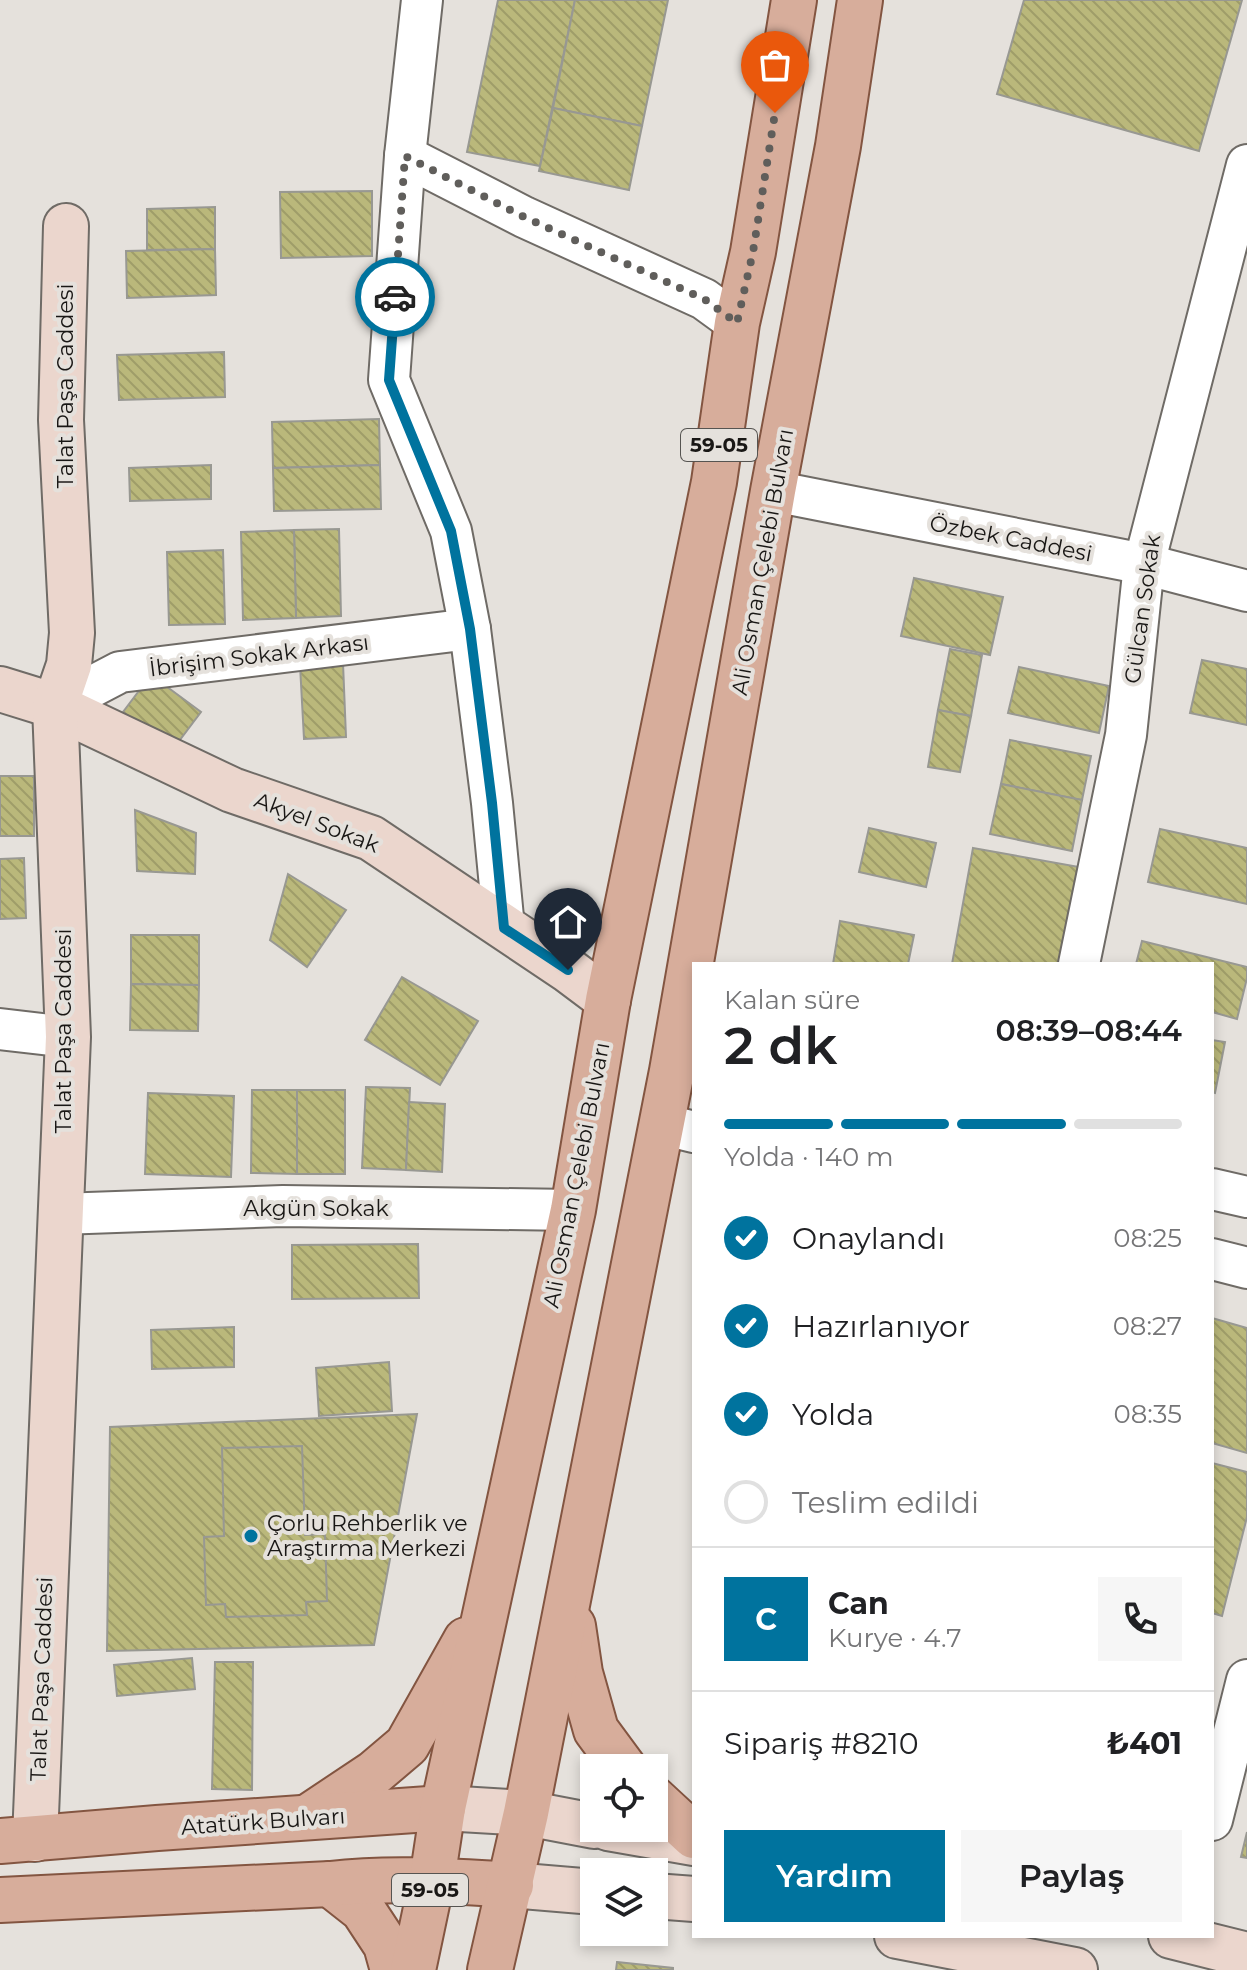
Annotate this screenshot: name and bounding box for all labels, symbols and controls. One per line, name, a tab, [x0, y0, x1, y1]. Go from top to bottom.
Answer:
pin	[741, 31, 809, 113]
icon: bag	[753, 43, 797, 87]
courier	[355, 257, 435, 337]
icon: car	[373, 275, 417, 319]
street label: Talat Paşa Caddesi	[52, 284, 79, 488]
street label: Ali Osman Çelebi Bulvarı	[726, 427, 799, 697]
road number: 59-05	[681, 429, 757, 461]
street label: Özbek Caddesi	[927, 509, 1094, 567]
street label: Gülcan Sokak	[1119, 532, 1166, 685]
street label: İbrişim Sokak Arkası	[148, 629, 370, 682]
street label: Akyel Sokak	[251, 786, 384, 859]
pin	[534, 888, 602, 970]
icon: home	[546, 900, 590, 944]
street label: Talat Paşa Caddesi	[50, 929, 77, 1133]
text: Kalan süre	[724, 984, 860, 1016]
text: 08:39–08:44	[996, 1012, 1182, 1049]
text: 2 dk	[724, 1014, 837, 1077]
street label: Ali Osman Çelebi Bulvarı	[537, 1040, 616, 1310]
text: Yolda · 140 m	[724, 1141, 894, 1173]
street label: Akgün Sokak	[243, 1195, 390, 1222]
icon: check	[724, 1216, 768, 1260]
text: Onaylandı	[792, 1220, 945, 1257]
text: 08:25	[1113, 1222, 1182, 1254]
icon: check	[724, 1304, 768, 1348]
text: Hazırlanıyor	[792, 1308, 970, 1345]
text: 08:27	[1113, 1310, 1182, 1342]
icon: check	[724, 1392, 768, 1436]
text: Yolda	[792, 1396, 874, 1433]
text: 08:35	[1114, 1398, 1182, 1430]
text: Teslim edildi	[792, 1484, 979, 1521]
place label: Çorlu Rehberlik ve Araştırma Merkezi	[267, 1510, 468, 1562]
marker: Çorlu Rehberlik ve Araştırma Merkezi	[242, 1527, 260, 1545]
street label: Talat Paşa Caddesi	[24, 1576, 59, 1782]
button: phone	[1098, 1577, 1182, 1661]
text: Can	[828, 1585, 889, 1622]
text: C	[755, 1601, 777, 1638]
text: Kurye · 4.7	[828, 1622, 962, 1654]
text: Sipariş #8210	[724, 1725, 919, 1762]
text: ₺401	[1107, 1725, 1182, 1762]
map controls	[580, 1754, 668, 1946]
button: locate	[580, 1754, 668, 1842]
street label: Atatürk Bulvarı	[180, 1802, 346, 1841]
button: Yardım	[724, 1830, 945, 1922]
button: Paylaş	[961, 1830, 1182, 1922]
button: layers	[580, 1858, 668, 1946]
road number: 59-05	[392, 1874, 468, 1906]

